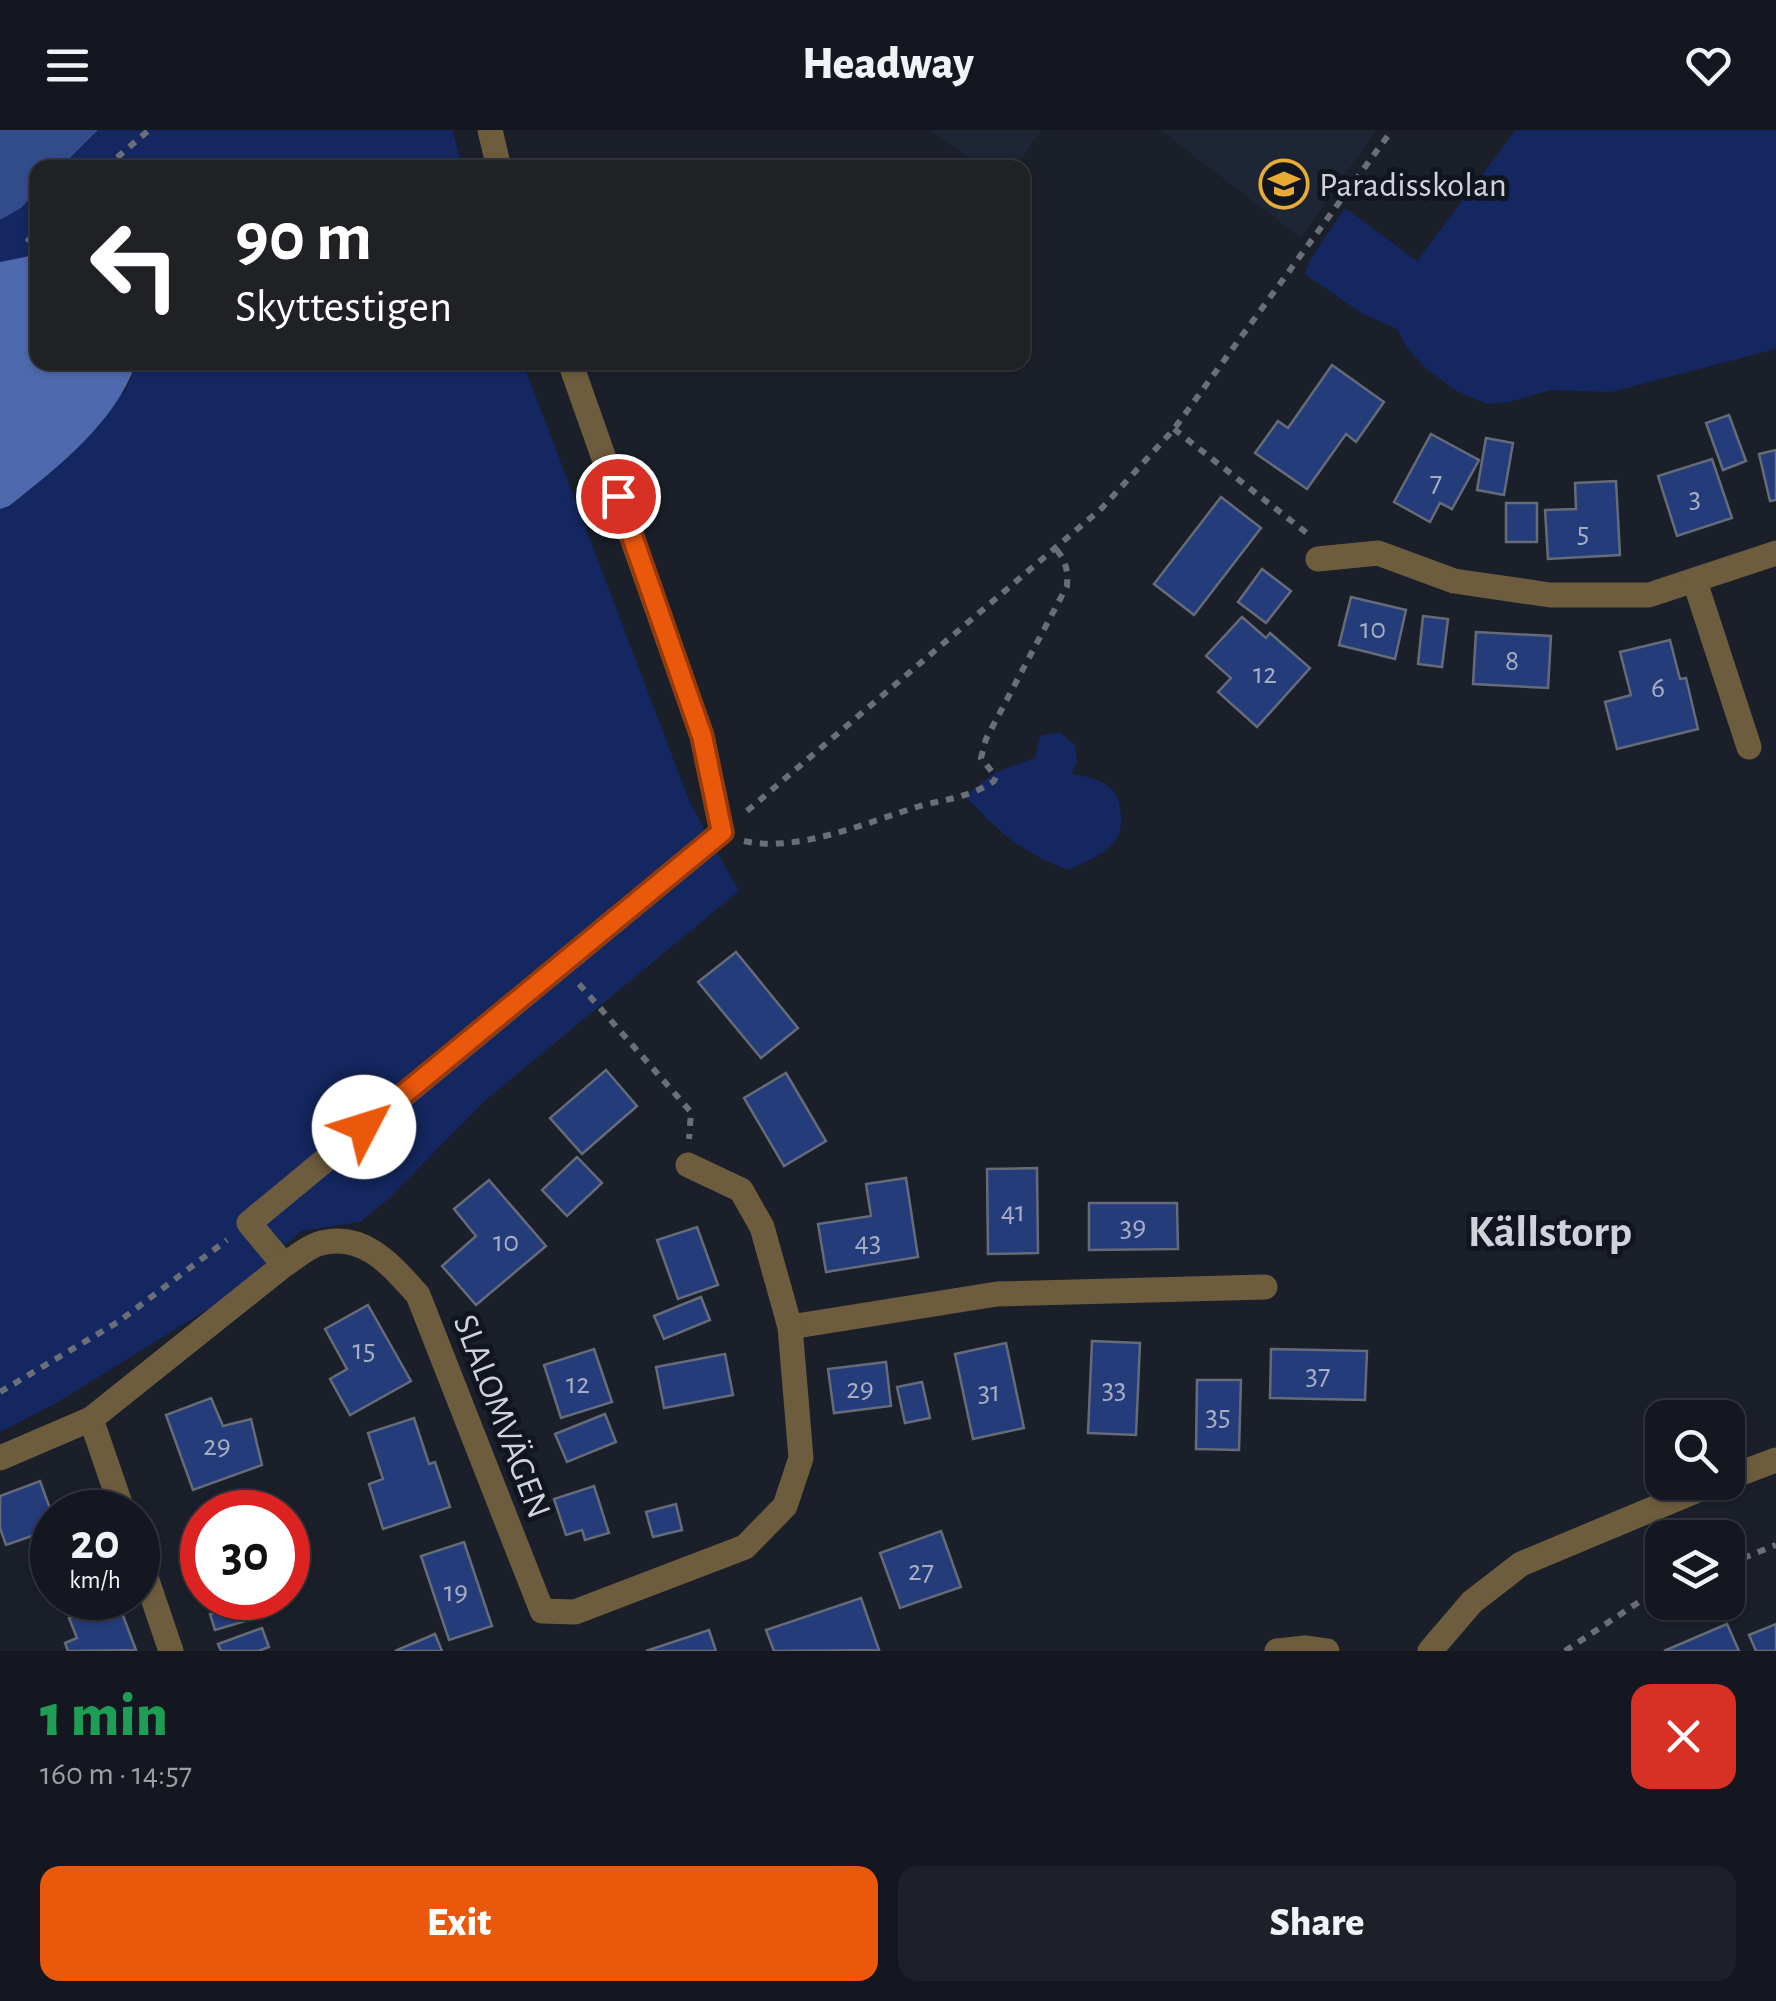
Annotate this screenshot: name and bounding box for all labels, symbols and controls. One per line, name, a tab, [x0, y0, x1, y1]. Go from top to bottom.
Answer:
icon: menu	[40, 38, 95, 93]
icon: heart	[1681, 38, 1736, 93]
text: Headway	[802, 42, 974, 87]
school or university icon: Paradisskolan	[1258, 158, 1310, 210]
place label: Paradisskolan	[1319, 168, 1507, 203]
icon: left	[70, 200, 200, 330]
text: 90 m	[235, 203, 372, 273]
text: Skyttestigen	[235, 285, 452, 330]
pin	[576, 454, 661, 539]
house number: 7	[1430, 467, 1442, 497]
icon: arrive	[591, 469, 646, 524]
house number: 3	[1689, 483, 1701, 513]
house number: 5	[1577, 518, 1589, 548]
house number: 10	[1360, 614, 1386, 644]
house number: 8	[1505, 646, 1519, 676]
house number: 12	[1253, 659, 1277, 689]
house number: 6	[1651, 673, 1665, 703]
position arrow	[312, 1075, 416, 1179]
house number: 41	[1001, 1197, 1025, 1227]
district label: Källstorp	[1468, 1210, 1632, 1255]
house number: 39	[1120, 1212, 1146, 1242]
house number: 10	[493, 1227, 519, 1257]
house number: 43	[855, 1227, 881, 1257]
street label: SLALOMVÄGEN	[447, 1310, 557, 1523]
house number: 15	[353, 1335, 375, 1365]
house number: 37	[1306, 1360, 1330, 1390]
house number: 12	[566, 1369, 590, 1399]
house number: 29	[846, 1374, 874, 1404]
house number: 33	[1102, 1374, 1126, 1404]
house number: 31	[978, 1377, 1000, 1407]
map controls	[1645, 1400, 1745, 1620]
button: search	[1645, 1400, 1745, 1500]
house number: 35	[1206, 1401, 1230, 1431]
house number: 29	[203, 1431, 231, 1461]
speed limit sign: 30	[180, 1490, 310, 1620]
text: 20	[70, 1518, 120, 1568]
button: layers	[1645, 1520, 1745, 1620]
house number: 27	[908, 1556, 934, 1586]
text: km/h	[69, 1568, 121, 1593]
house number: 19	[444, 1577, 468, 1607]
button: close	[1631, 1684, 1736, 1789]
text: 1 min	[40, 1687, 168, 1747]
text: 160 m · 14:57	[40, 1758, 192, 1790]
button: Exit	[40, 1866, 878, 1981]
button: Share	[898, 1866, 1736, 1981]

